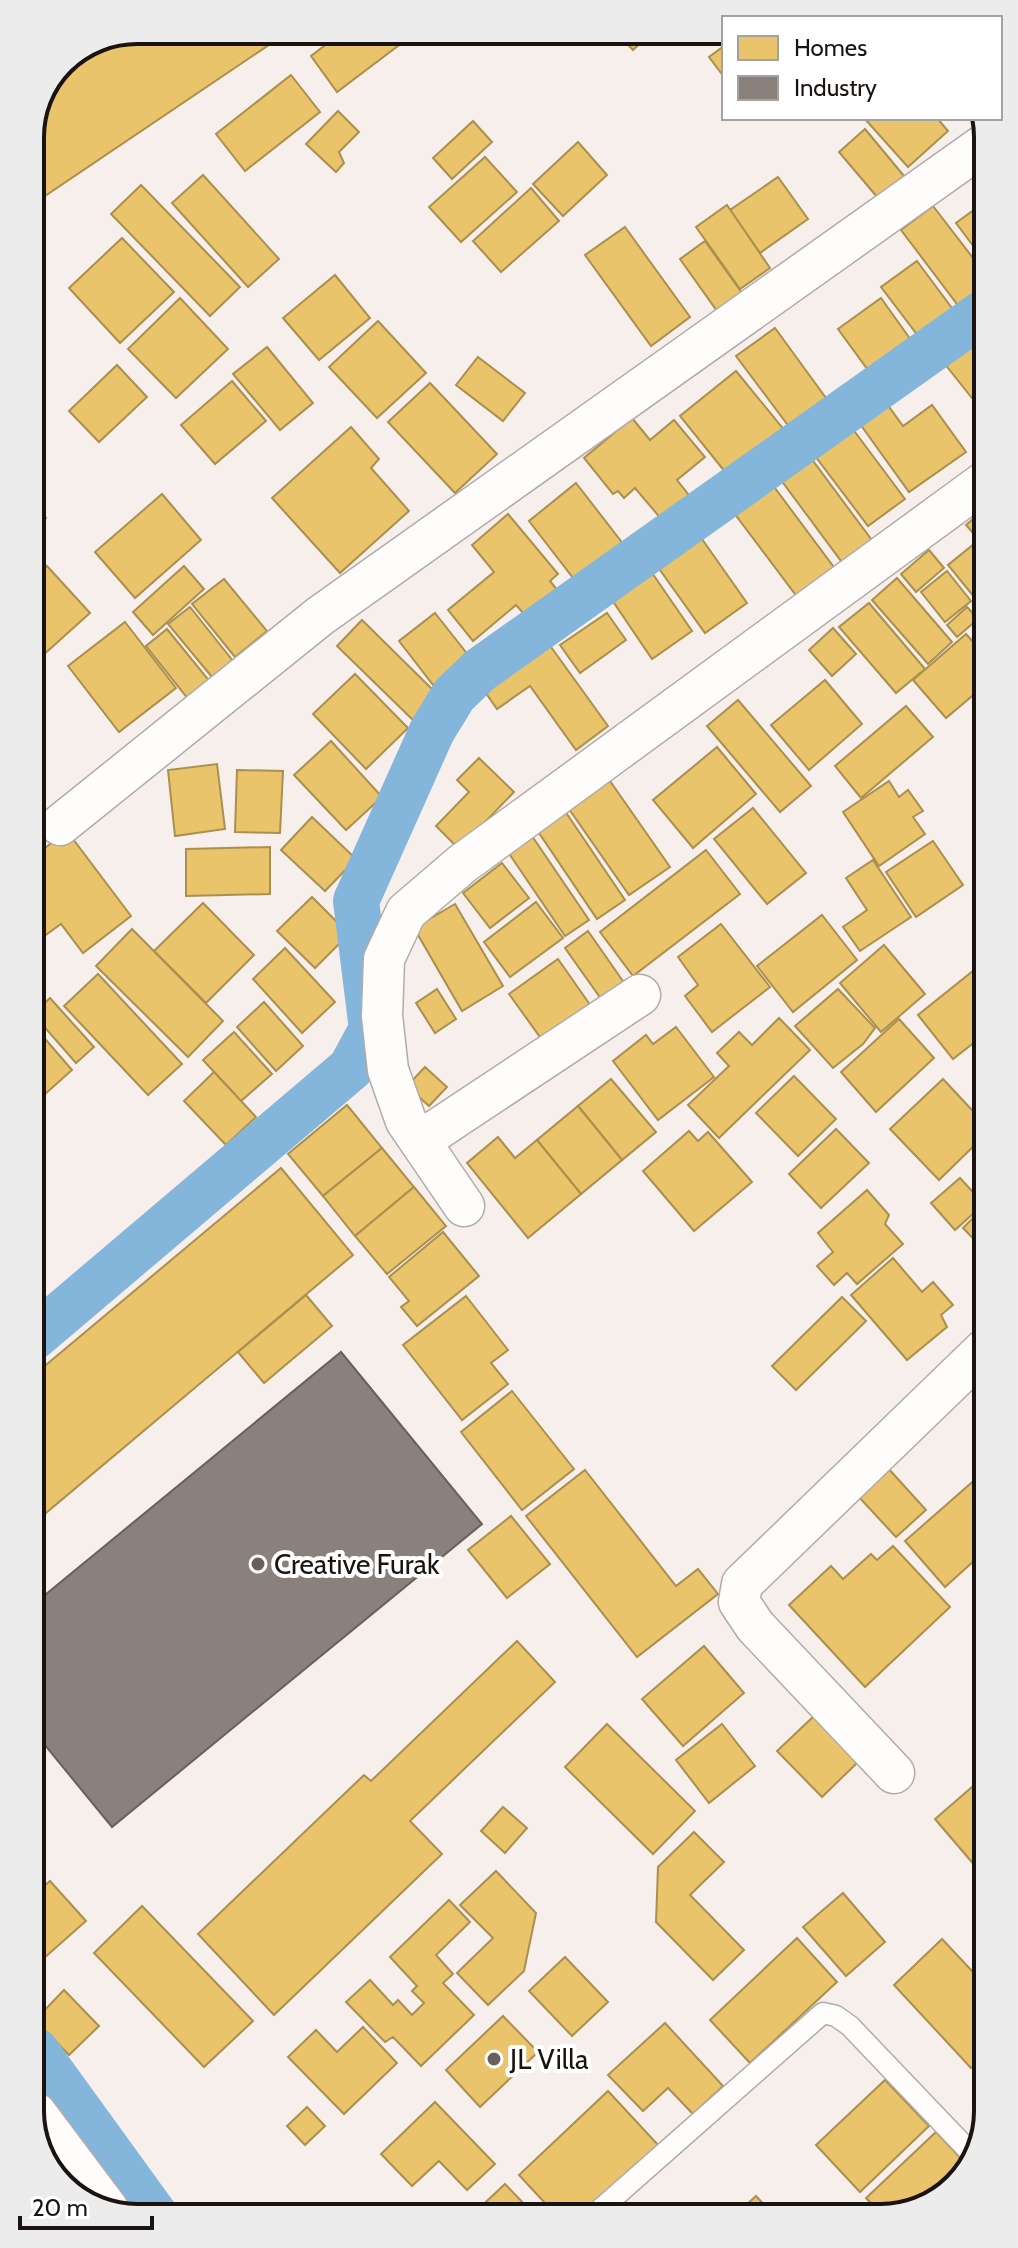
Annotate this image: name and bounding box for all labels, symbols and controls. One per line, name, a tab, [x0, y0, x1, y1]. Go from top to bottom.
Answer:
legend	[722, 16, 1002, 120]
text: Homes	[794, 33, 867, 62]
text: Industry	[794, 73, 877, 102]
place label: Creative Furak	[274, 1547, 440, 1581]
marker: Creative Furak	[249, 1555, 267, 1573]
place label: JL Villa	[509, 2042, 589, 2076]
marker: JL Villa	[485, 2050, 503, 2068]
scale bar	[20, 2180, 152, 2230]
text: 20 m	[32, 2193, 88, 2222]

